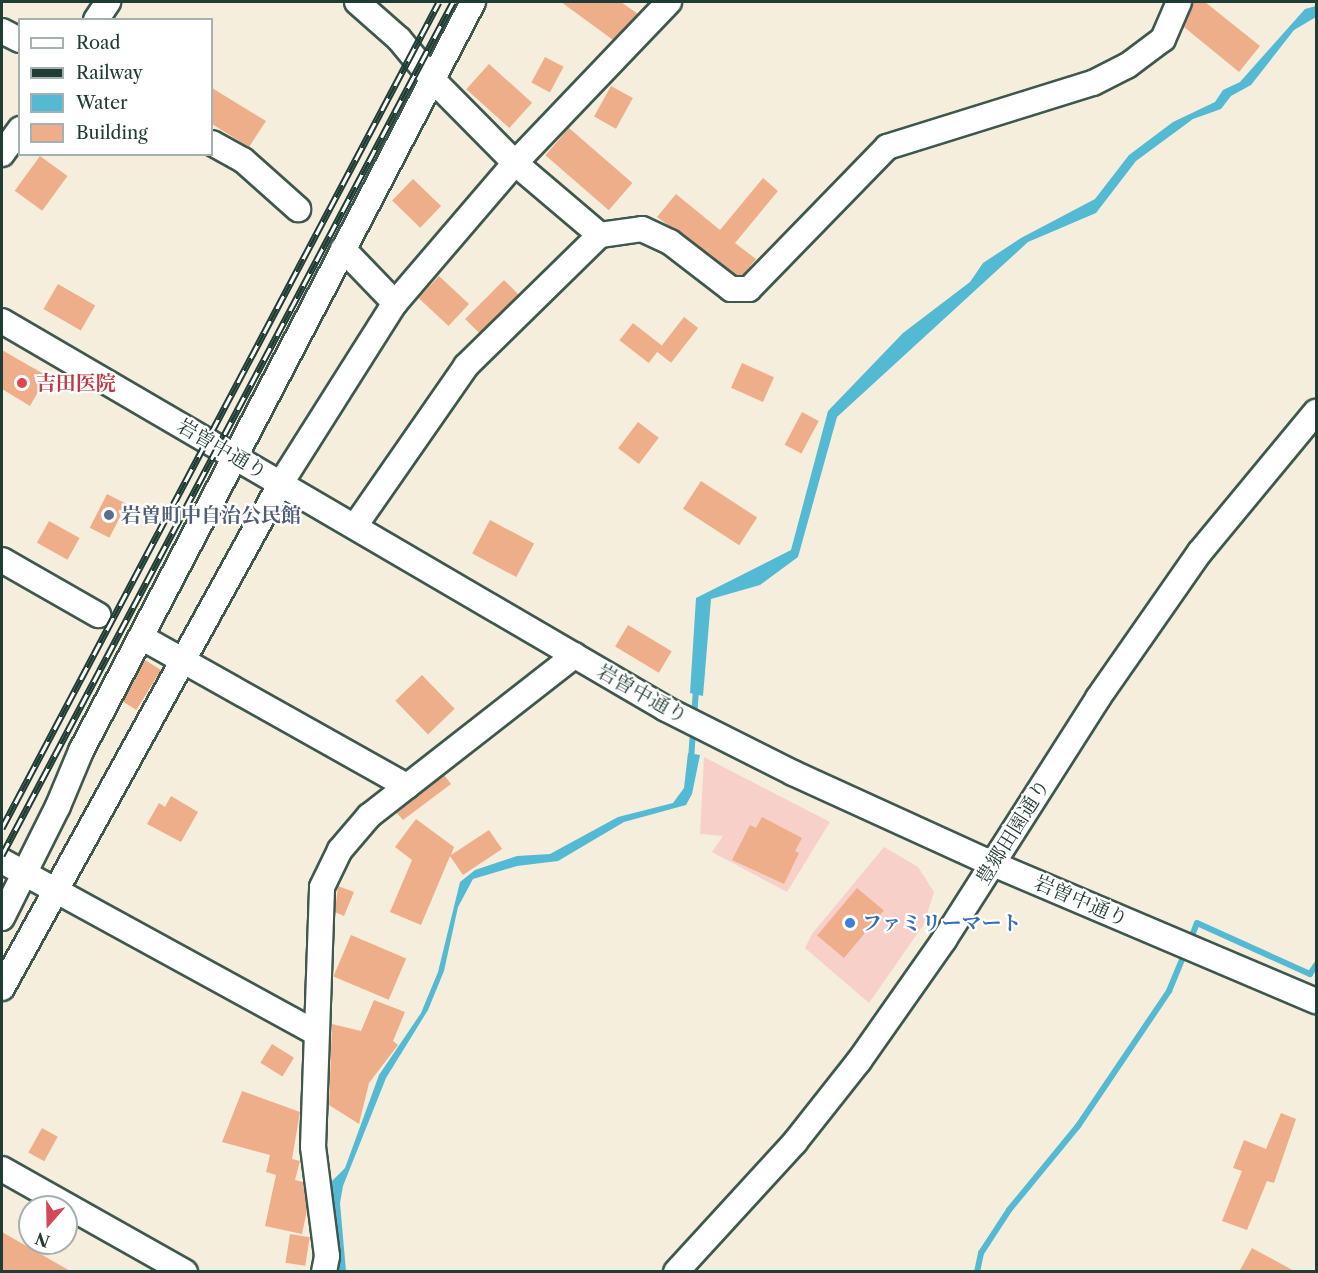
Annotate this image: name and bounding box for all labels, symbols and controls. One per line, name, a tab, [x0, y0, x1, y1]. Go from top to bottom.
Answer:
legend	[18, 18, 213, 156]
text: Road	[76, 32, 121, 54]
text: Railway	[76, 62, 143, 84]
text: Water	[76, 92, 128, 114]
text: Building	[76, 122, 148, 144]
place label: 吉田医院	[36, 371, 116, 395]
marker: 吉田医院	[13, 374, 31, 392]
street label: 岩曽中通り	[173, 414, 271, 484]
place label: 岩曽町中自治公民館	[121, 503, 301, 527]
marker: 岩曽町中自治公民館	[102, 508, 116, 522]
street label: 岩曽中通り	[592, 659, 692, 729]
street label: 豊郷田園通り	[971, 775, 1055, 889]
street label: 岩曽中通り	[1030, 870, 1132, 932]
place label: ファミリーマート	[862, 911, 1022, 935]
marker: ファミリーマート	[843, 916, 857, 930]
north arrow	[18, 1195, 78, 1255]
text: N	[33, 1228, 52, 1252]

